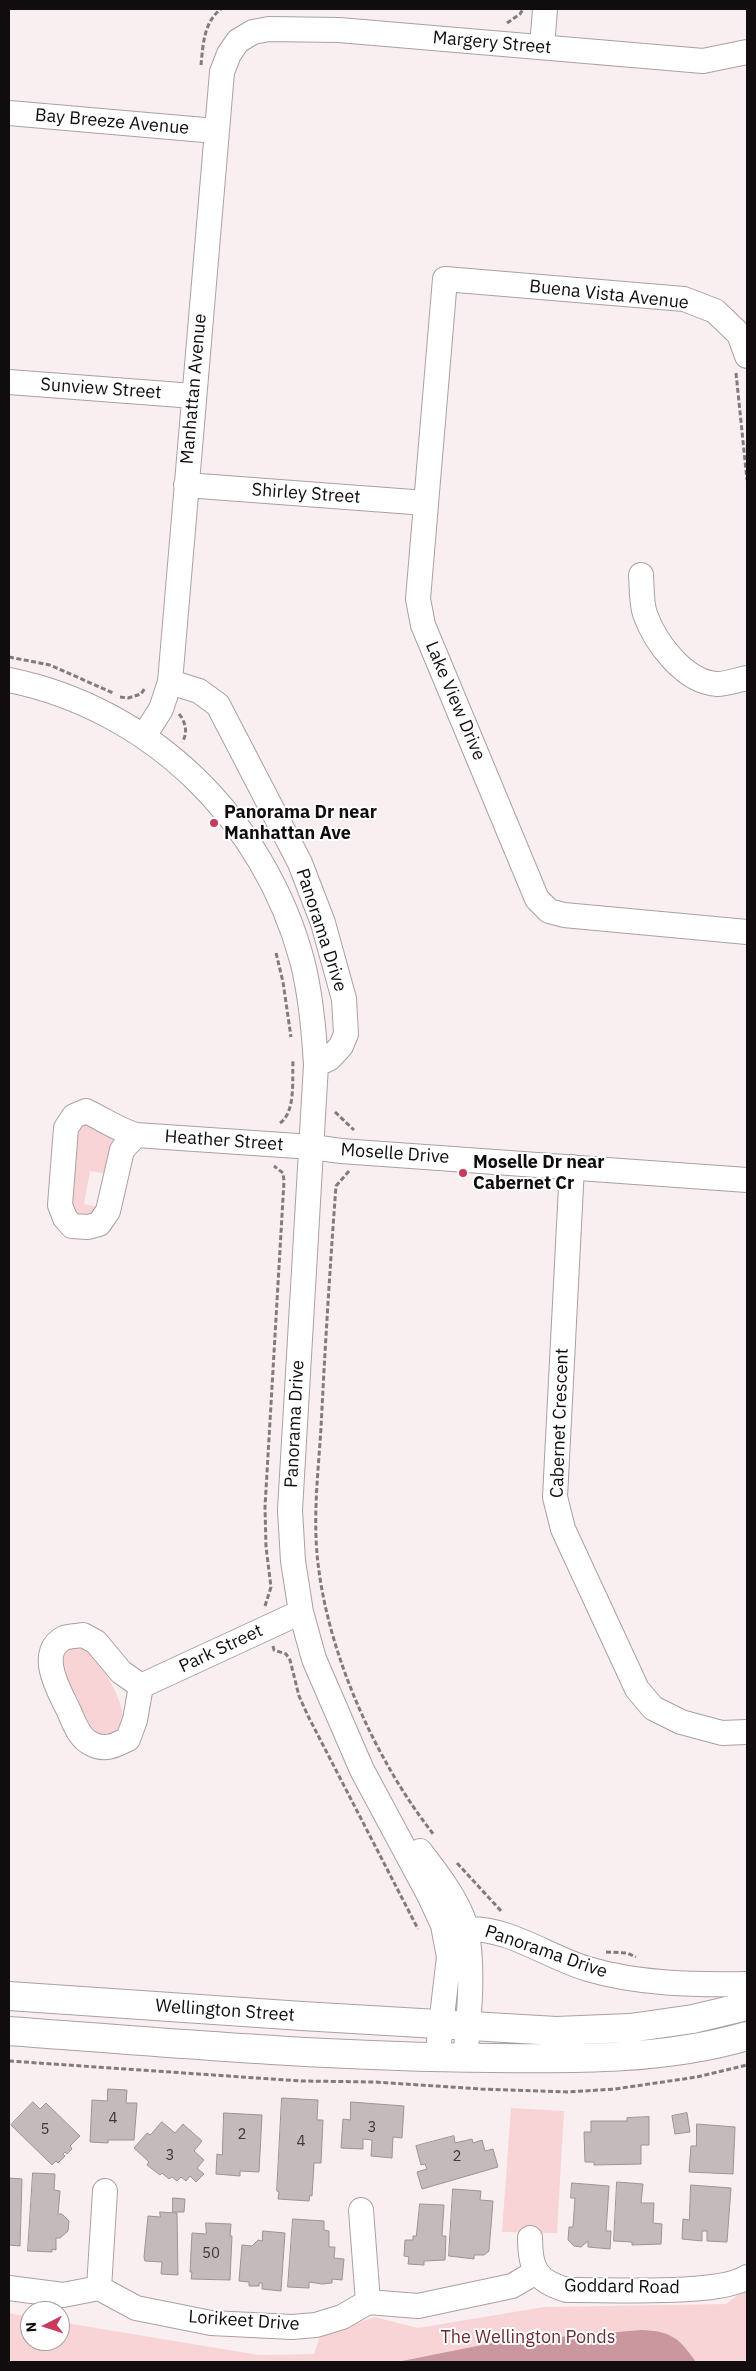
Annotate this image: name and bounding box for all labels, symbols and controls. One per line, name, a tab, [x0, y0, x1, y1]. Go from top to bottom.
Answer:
street label: Margery Street	[432, 27, 552, 59]
street label: Bay Breeze Avenue	[34, 104, 190, 140]
street label: Buena Vista Avenue	[528, 276, 690, 314]
street label: Manhattan Avenue	[177, 313, 211, 465]
street label: Sunview Street	[40, 374, 162, 404]
street label: Shirley Street	[251, 479, 361, 509]
street label: Lake View Drive	[420, 638, 490, 764]
place label: Panorama Dr near Manhattan Ave	[224, 802, 377, 844]
marker: Panorama Dr near Manhattan Ave	[208, 817, 220, 829]
street label: Panorama Drive	[291, 866, 351, 994]
street label: Heather Street	[164, 1126, 284, 1156]
street label: Moselle Drive	[340, 1139, 450, 1169]
place label: Moselle Dr near Cabernet Cr	[473, 1152, 605, 1194]
marker: Moselle Dr near Cabernet Cr	[457, 1167, 469, 1179]
street label: Cabernet Crescent	[547, 1348, 573, 1498]
street label: Panorama Drive	[281, 1359, 309, 1489]
street label: Park Street	[176, 1620, 266, 1678]
street label: Panorama Drive	[482, 1921, 610, 1983]
street label: Wellington Street	[155, 1995, 295, 2027]
house number: 4	[109, 2110, 117, 2128]
house number: 3	[368, 2119, 376, 2137]
house number: 5	[41, 2121, 49, 2139]
house number: 2	[238, 2126, 246, 2144]
house number: 4	[297, 2133, 305, 2151]
house number: 3	[166, 2147, 174, 2165]
house number: 2	[453, 2148, 461, 2166]
house number: 50	[202, 2245, 220, 2263]
street label: Goddard Road	[564, 2275, 680, 2299]
north arrow	[20, 2301, 70, 2351]
street label: Lorikeet Drive	[188, 2306, 300, 2336]
text: N	[22, 2321, 40, 2333]
park label: The Wellington Ponds	[440, 2327, 616, 2349]

